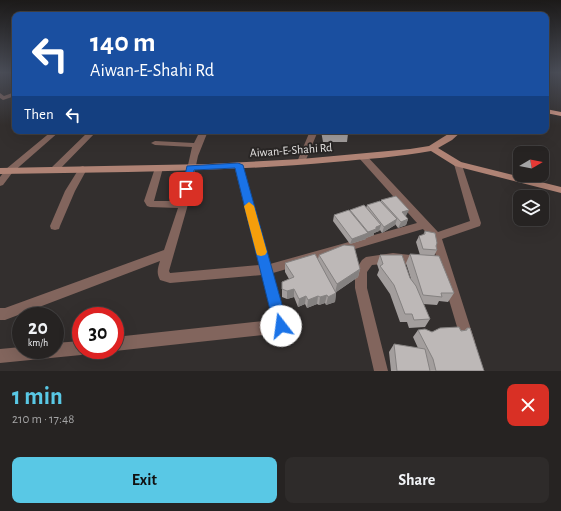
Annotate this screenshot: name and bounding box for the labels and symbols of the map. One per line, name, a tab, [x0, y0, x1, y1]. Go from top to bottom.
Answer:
street label: Aiwan-E-Shahi Rd	[249, 141, 333, 159]
north arrow	[513, 146, 549, 182]
pin	[169, 172, 203, 206]
position arrow	[260, 305, 302, 347]
speed limit sign: 30	[72, 307, 124, 359]

